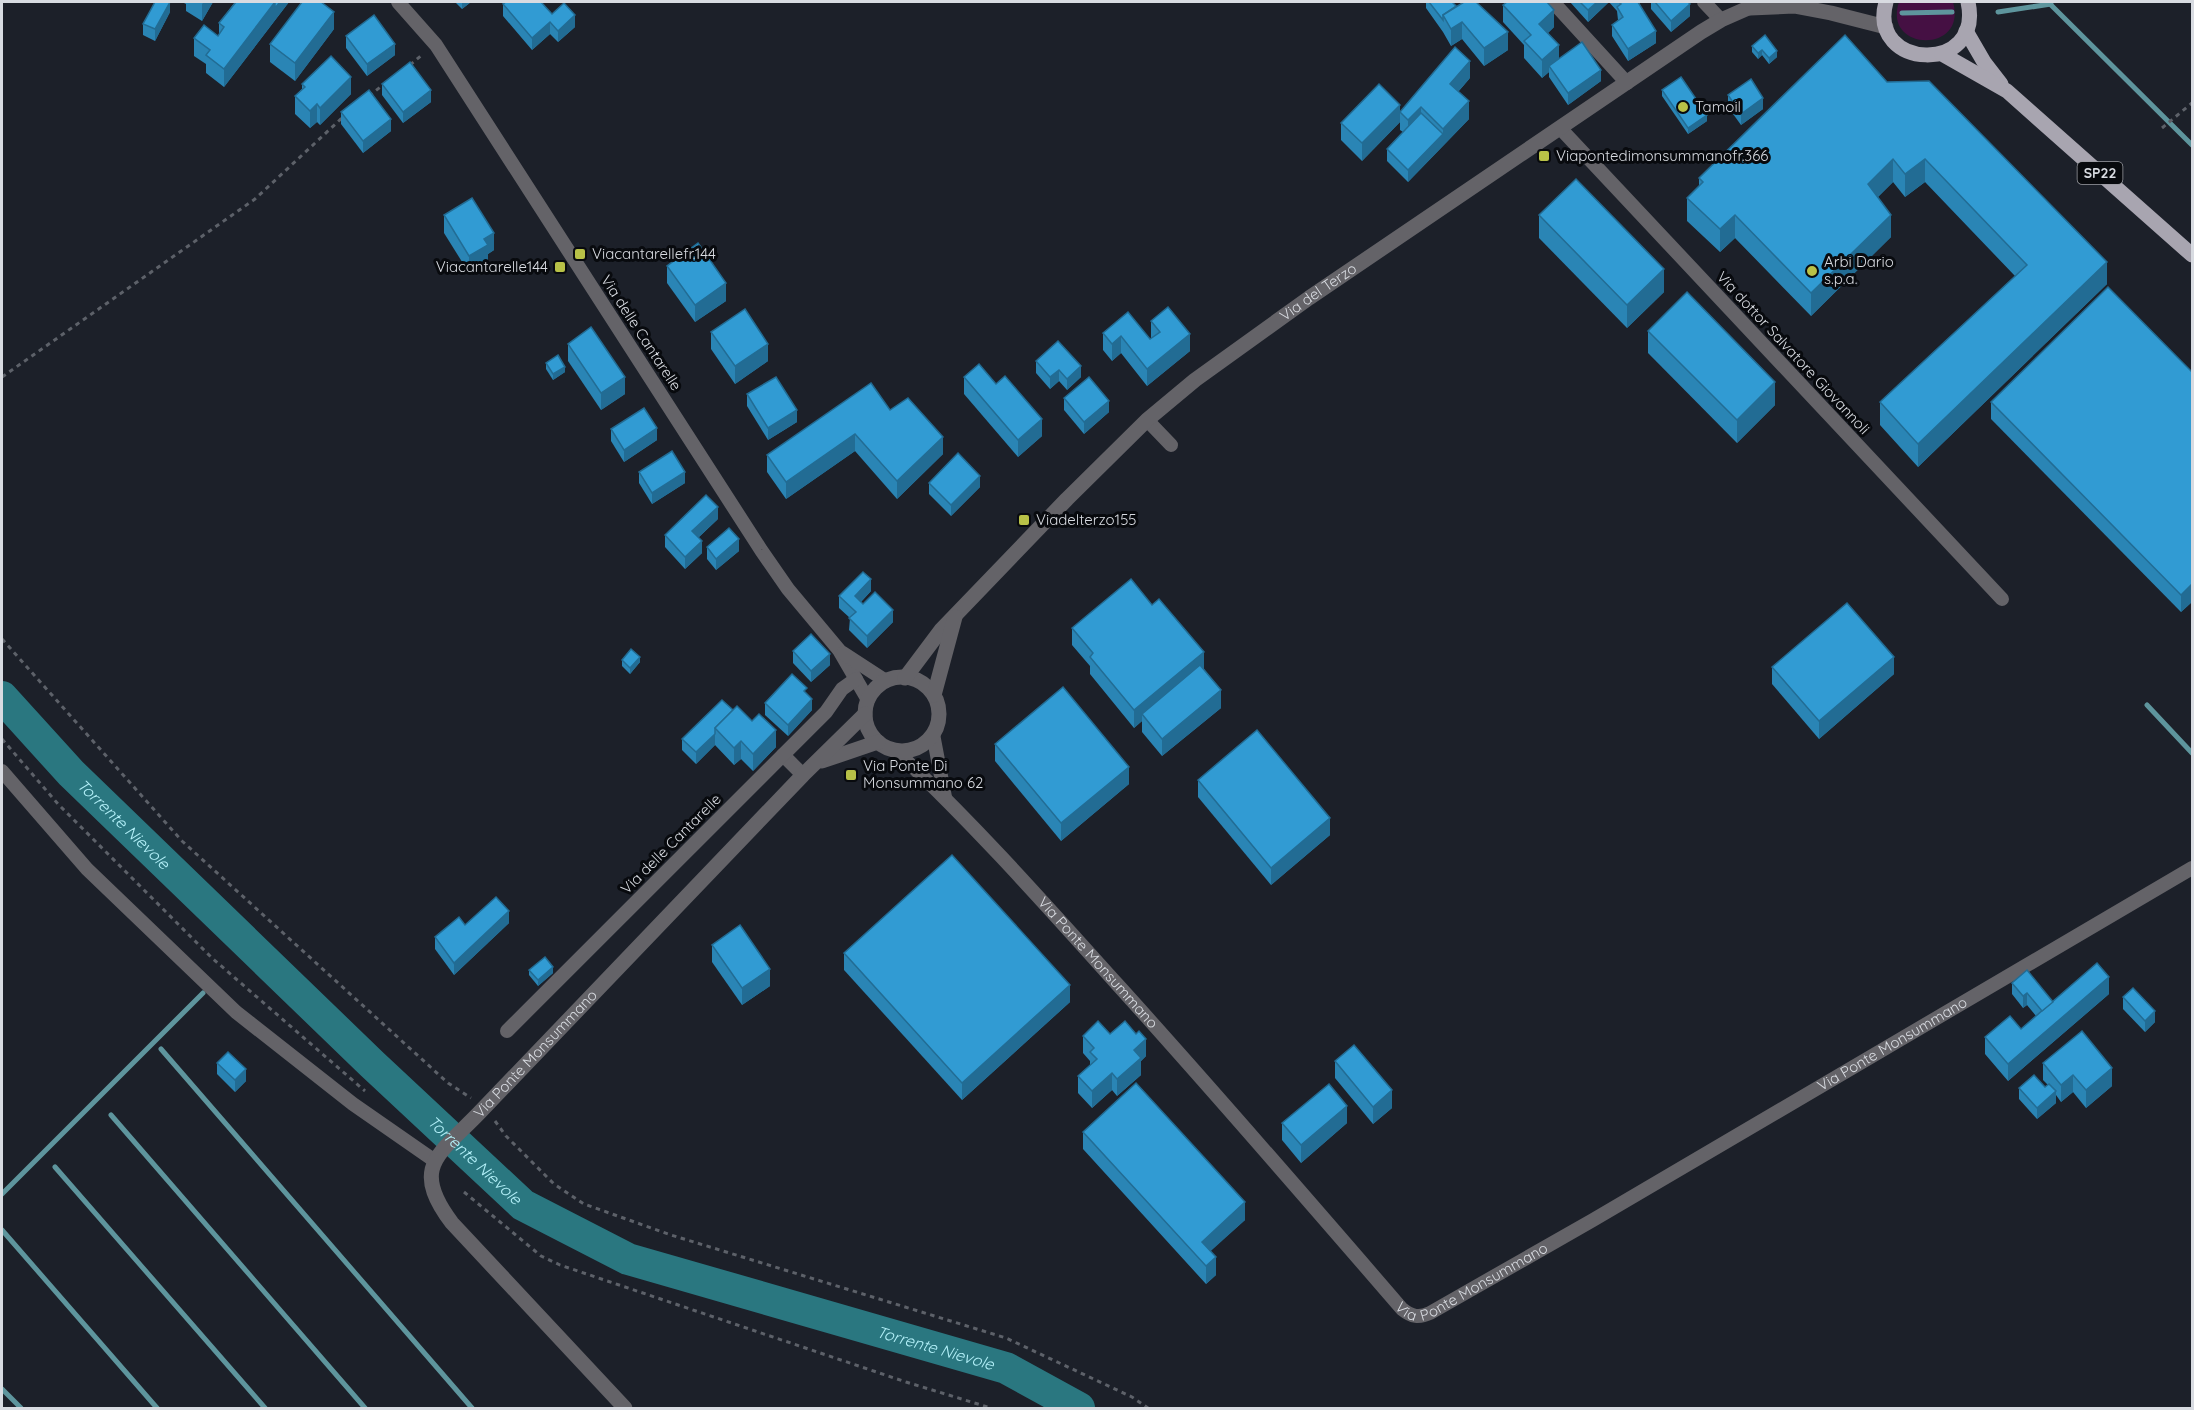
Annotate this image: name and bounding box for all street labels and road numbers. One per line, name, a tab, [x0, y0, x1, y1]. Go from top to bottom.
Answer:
road number: SP22	[2078, 162, 2122, 184]
street label: Via del Terzo	[1276, 259, 1360, 325]
street label: Via dottor Salvatore Giovannoli	[1713, 267, 1874, 438]
street label: Via delle Cantarelle	[597, 271, 686, 394]
street label: Via delle Cantarelle	[617, 790, 725, 898]
street label: Via Ponte Monsummano	[1034, 893, 1162, 1032]
street label: Via Ponte Monsummano	[469, 986, 601, 1122]
street label: Via Ponte Monsummano	[1814, 992, 1970, 1095]
street label: Via Ponte Monsummano	[1391, 1238, 1551, 1325]

